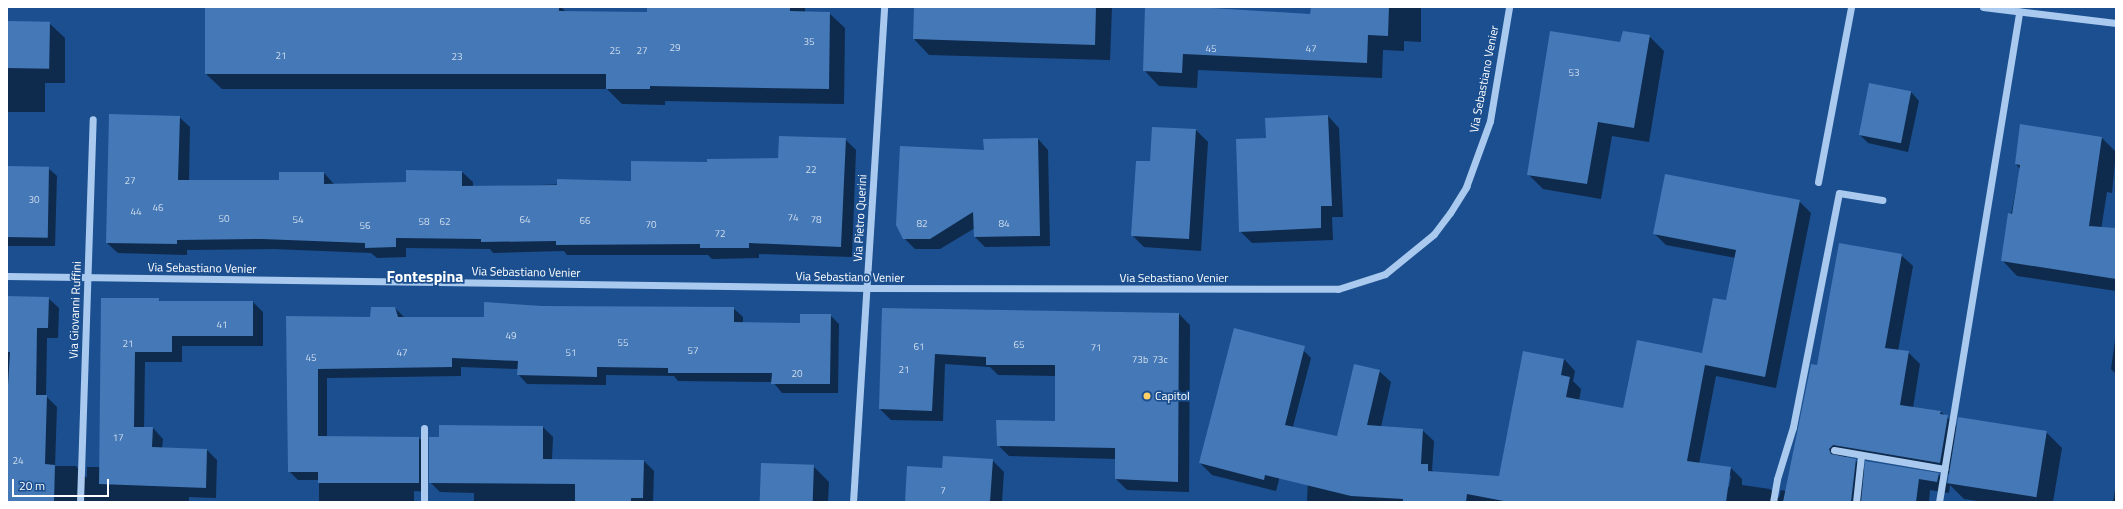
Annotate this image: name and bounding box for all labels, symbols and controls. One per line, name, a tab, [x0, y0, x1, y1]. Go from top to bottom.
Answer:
street label: Via Sebastiano Venier	[1467, 24, 1501, 134]
house number: 35	[803, 36, 815, 48]
house number: 29	[669, 42, 681, 54]
house number: 45	[1205, 43, 1217, 55]
house number: 47	[1305, 43, 1317, 55]
house number: 25	[609, 45, 621, 57]
house number: 27	[636, 45, 648, 57]
house number: 21	[275, 50, 287, 62]
house number: 23	[451, 51, 463, 63]
house number: 53	[1568, 67, 1580, 79]
house number: 22	[805, 164, 817, 176]
street label: Via Pietro Querini	[851, 174, 869, 262]
house number: 27	[124, 175, 136, 187]
house number: 30	[28, 194, 40, 206]
house number: 46	[152, 202, 164, 214]
house number: 44	[130, 206, 142, 218]
house number: 74	[787, 212, 799, 224]
house number: 50	[218, 213, 230, 225]
house number: 54	[292, 214, 304, 226]
house number: 64	[519, 214, 531, 226]
house number: 78	[810, 214, 822, 226]
house number: 66	[579, 215, 591, 227]
house number: 58	[418, 216, 430, 228]
house number: 62	[439, 216, 451, 228]
house number: 82	[916, 218, 928, 230]
house number: 84	[998, 218, 1010, 230]
house number: 70	[645, 219, 657, 231]
house number: 56	[359, 220, 371, 232]
house number: 72	[714, 228, 726, 240]
street label: Via Sebastiano Venier	[147, 260, 257, 276]
street label: Via Giovanni Ruffini	[66, 261, 84, 359]
street label: Via Sebastiano Venier	[471, 264, 581, 280]
district label: Fontespina	[387, 266, 463, 286]
street label: Via Sebastiano Venier	[795, 269, 905, 285]
street label: Via Sebastiano Venier	[1120, 271, 1228, 285]
house number: 41	[216, 319, 228, 331]
house number: 49	[505, 330, 517, 342]
house number: 55	[617, 337, 629, 349]
house number: 21	[122, 338, 134, 350]
house number: 65	[1013, 339, 1025, 351]
house number: 61	[913, 341, 925, 353]
house number: 71	[1090, 342, 1102, 354]
house number: 57	[687, 345, 699, 357]
house number: 47	[396, 347, 408, 359]
house number: 51	[565, 347, 577, 359]
house number: 45	[305, 352, 317, 364]
house number: 73b	[1132, 354, 1148, 366]
house number: 73c	[1152, 354, 1168, 366]
house number: 21	[898, 364, 910, 376]
house number: 20	[791, 368, 803, 380]
place label: Capitol	[1155, 389, 1190, 403]
marker: Capitol	[1142, 391, 1152, 401]
house number: 17	[112, 432, 124, 444]
house number: 24	[12, 455, 24, 467]
scale bar	[14, 471, 111, 497]
text: 20 m	[19, 476, 45, 495]
house number: 7	[940, 485, 946, 497]

